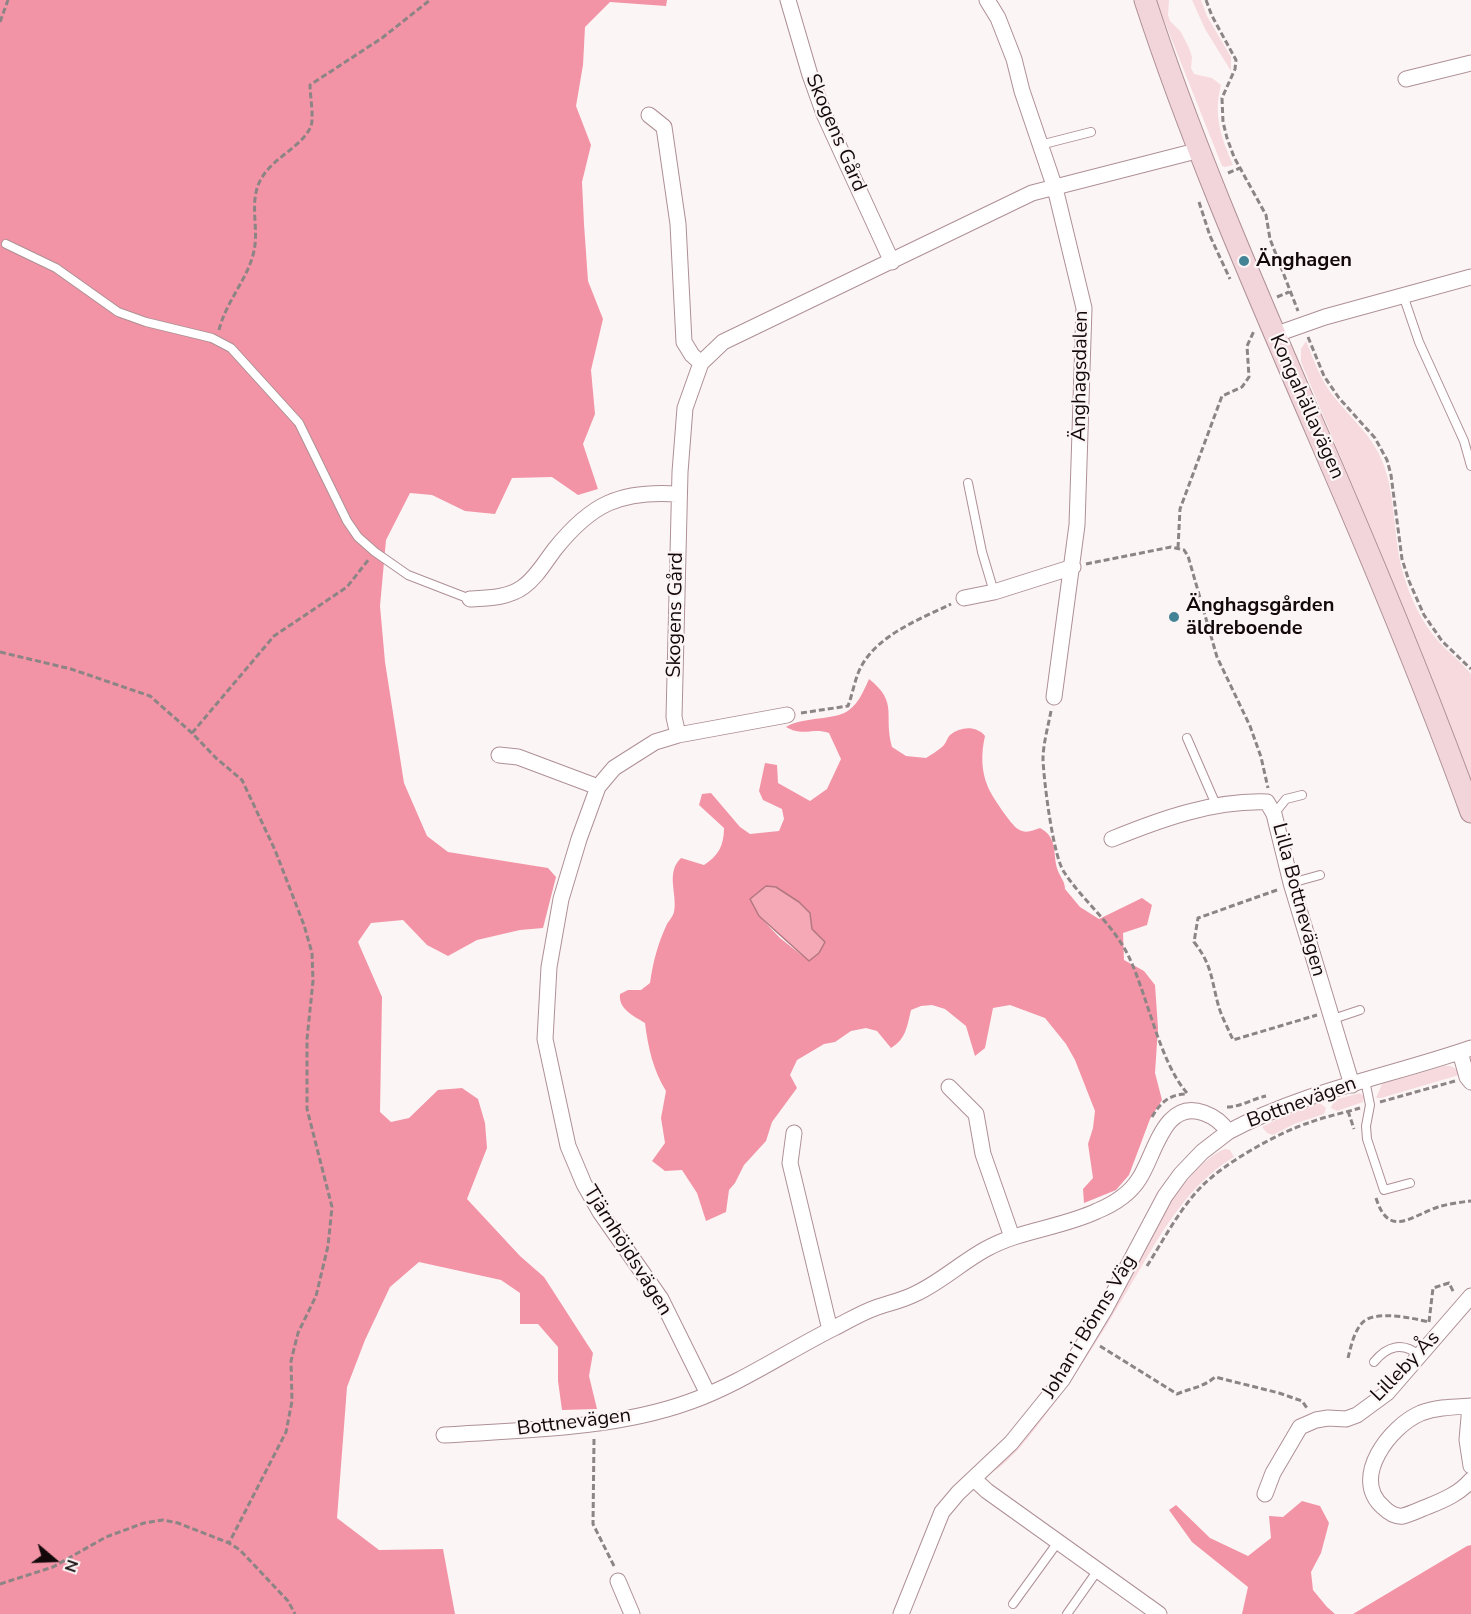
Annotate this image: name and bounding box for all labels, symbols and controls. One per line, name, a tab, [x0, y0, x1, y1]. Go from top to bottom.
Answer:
street label: Skogens Gård	[799, 71, 871, 195]
place label: Änghagen	[1256, 249, 1352, 273]
marker: Änghagen	[1237, 254, 1251, 268]
street label: Änghagsdalen	[1068, 310, 1094, 442]
street label: Kongahällavägen	[1263, 331, 1349, 483]
street label: Skogens Gård	[663, 552, 689, 678]
place label: Änghagsgården äldreboende	[1186, 594, 1334, 641]
marker: Änghagsgården äldreboende	[1167, 610, 1181, 624]
street label: Lilla Bottnevägen	[1266, 821, 1330, 979]
street label: Bottnevägen	[1244, 1072, 1360, 1134]
street label: Tjärnhöjdsvägen	[577, 1182, 677, 1320]
street label: Johan i Bönns Väg	[1038, 1251, 1142, 1403]
street label: Lilleby Ås	[1366, 1327, 1446, 1407]
street label: Bottnevägen	[516, 1404, 632, 1442]
north arrow	[24, 1530, 84, 1590]
text: N	[59, 1557, 83, 1575]

